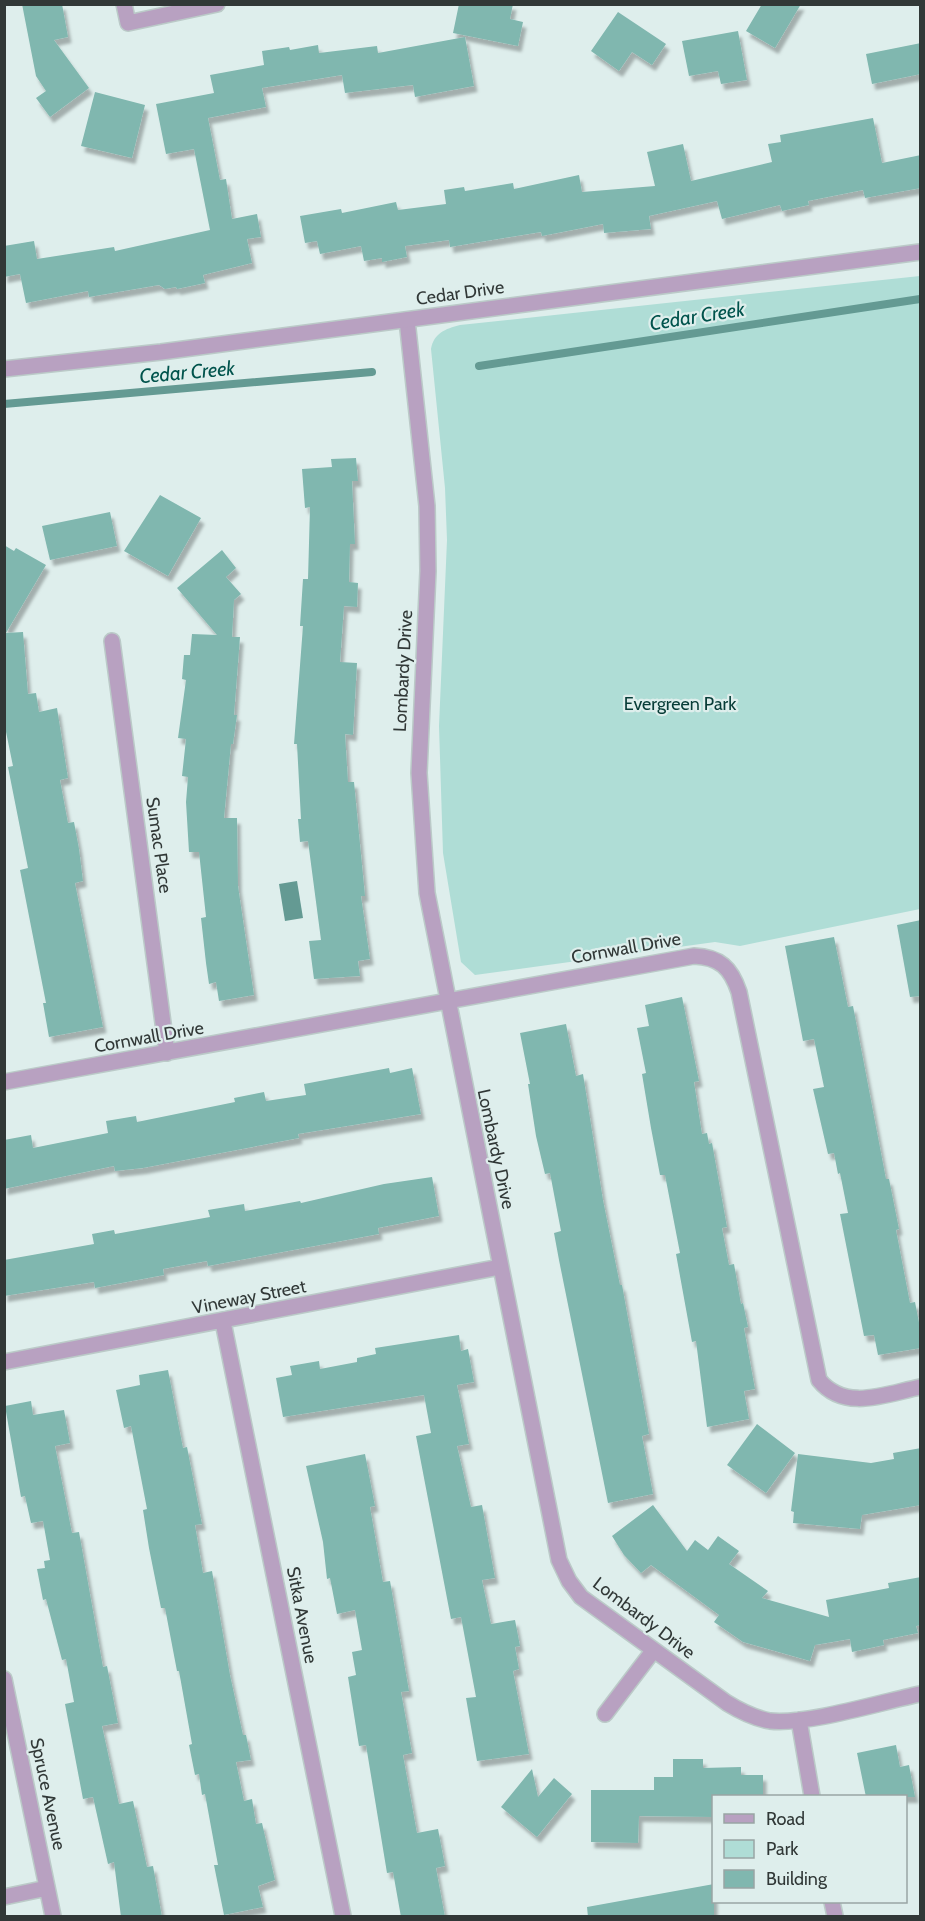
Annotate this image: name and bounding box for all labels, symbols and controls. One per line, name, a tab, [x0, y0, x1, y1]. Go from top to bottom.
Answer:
street label: Cedar Drive	[415, 276, 505, 310]
water label: Cedar Creek	[648, 296, 748, 335]
water label: Cedar Creek	[138, 356, 237, 388]
street label: Lombardy Drive	[389, 609, 417, 733]
park label: Evergreen Park	[624, 693, 737, 715]
street label: Sumac Place	[141, 796, 177, 894]
street label: Cornwall Drive	[569, 928, 683, 968]
street label: Cornwall Drive	[92, 1017, 206, 1057]
street label: Lombardy Drive	[473, 1087, 519, 1211]
street label: Vineway Street	[190, 1275, 308, 1319]
street label: Sitka Avenue	[282, 1565, 322, 1665]
street label: Lombardy Drive	[589, 1572, 699, 1664]
street label: Spruce Avenue	[25, 1736, 71, 1852]
legend	[712, 1795, 907, 1903]
text: Road	[766, 1808, 805, 1830]
text: Park	[766, 1838, 799, 1860]
text: Building	[766, 1868, 828, 1890]

